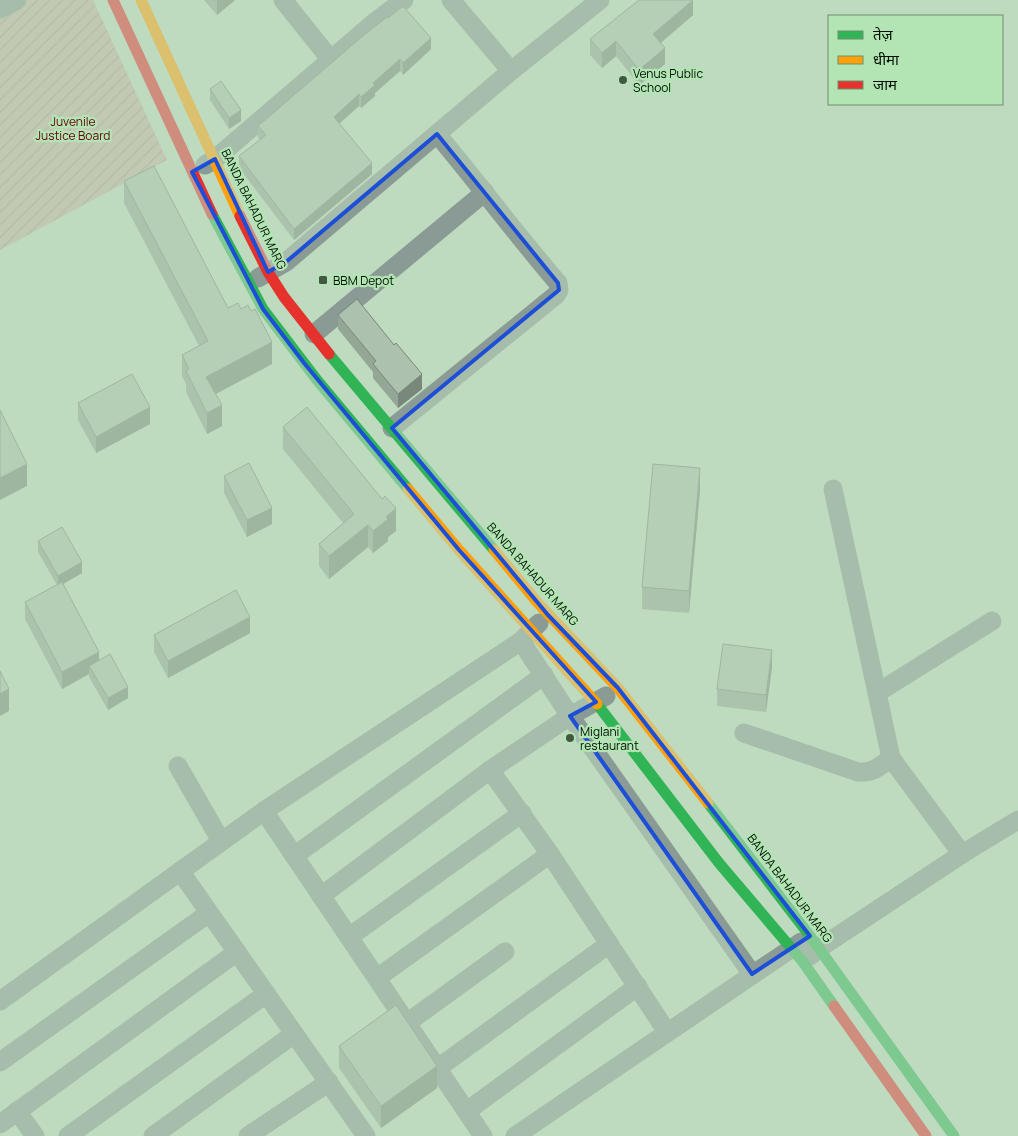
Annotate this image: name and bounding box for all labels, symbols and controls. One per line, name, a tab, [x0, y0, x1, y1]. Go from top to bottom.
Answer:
legend	[828, 15, 1003, 105]
text: तेज़	[873, 24, 894, 45]
text: धीमा	[873, 49, 900, 70]
place label: Venus Public School	[633, 65, 703, 96]
marker: Venus Public School	[617, 74, 629, 86]
text: जाम	[873, 74, 898, 95]
park label: Juvenile Justice Board	[36, 113, 110, 144]
street label: BANDA BAHADUR MARG	[217, 146, 291, 272]
place label: BBM Depot	[333, 272, 394, 289]
marker: BBM Depot	[317, 274, 329, 286]
street label: BANDA BAHADUR MARG	[483, 519, 583, 630]
place label: Miglani restaurant	[580, 723, 639, 754]
marker: Miglani restaurant	[564, 732, 576, 744]
street label: BANDA BAHADUR MARG	[744, 830, 837, 946]

